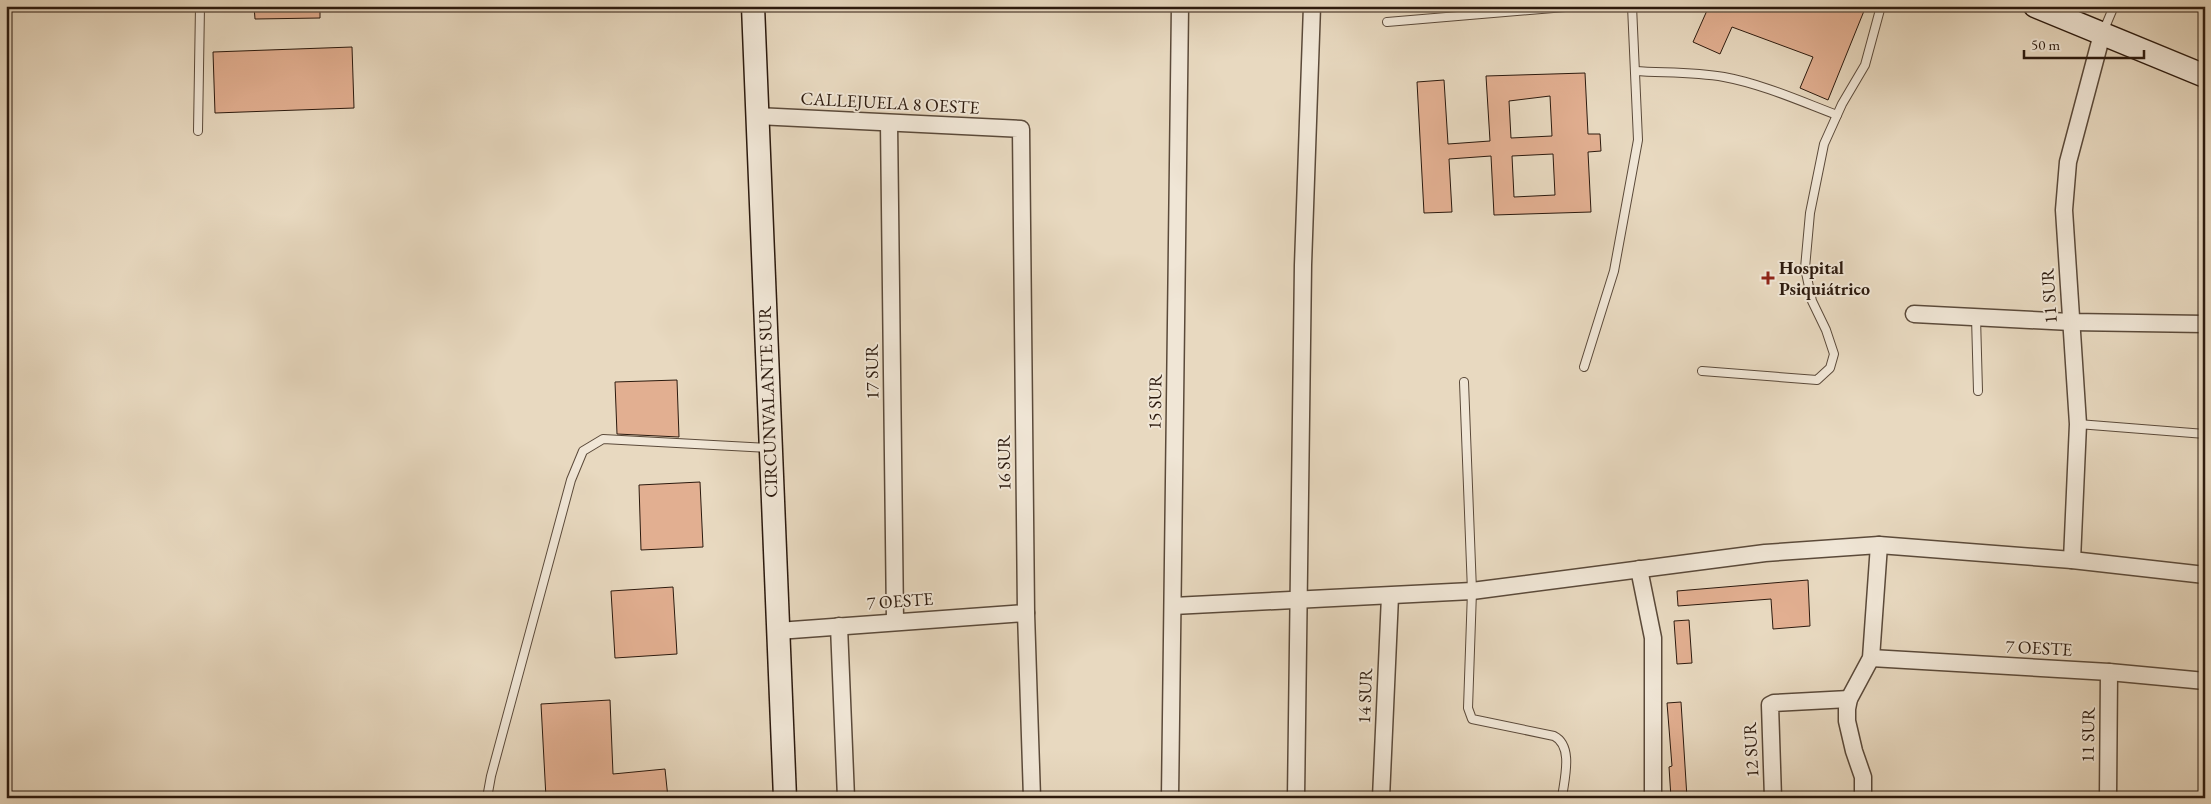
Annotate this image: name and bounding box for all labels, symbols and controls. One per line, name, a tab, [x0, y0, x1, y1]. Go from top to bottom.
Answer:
scale bar	[2024, 28, 2144, 60]
text: 50 m	[2031, 35, 2060, 54]
street label: CALLEJUELA 8 OESTE	[800, 86, 980, 119]
place label: Hospital Psiquiátrico	[1779, 256, 1870, 300]
street label: 11 SUR	[2035, 267, 2062, 324]
marker: Hospital Psiquiátrico	[1761, 271, 1775, 285]
street label: CIRCUNVALANTE SUR	[753, 306, 782, 498]
street label: 17 SUR	[860, 344, 883, 400]
street label: 15 SUR	[1143, 374, 1166, 430]
street label: 16 SUR	[992, 435, 1015, 491]
street label: 7 OESTE	[866, 587, 934, 614]
street label: 7 OESTE	[2005, 634, 2073, 661]
street label: 14 SUR	[1352, 668, 1377, 724]
street label: 11 SUR	[2076, 707, 2099, 763]
street label: 12 SUR	[1738, 722, 1763, 778]

